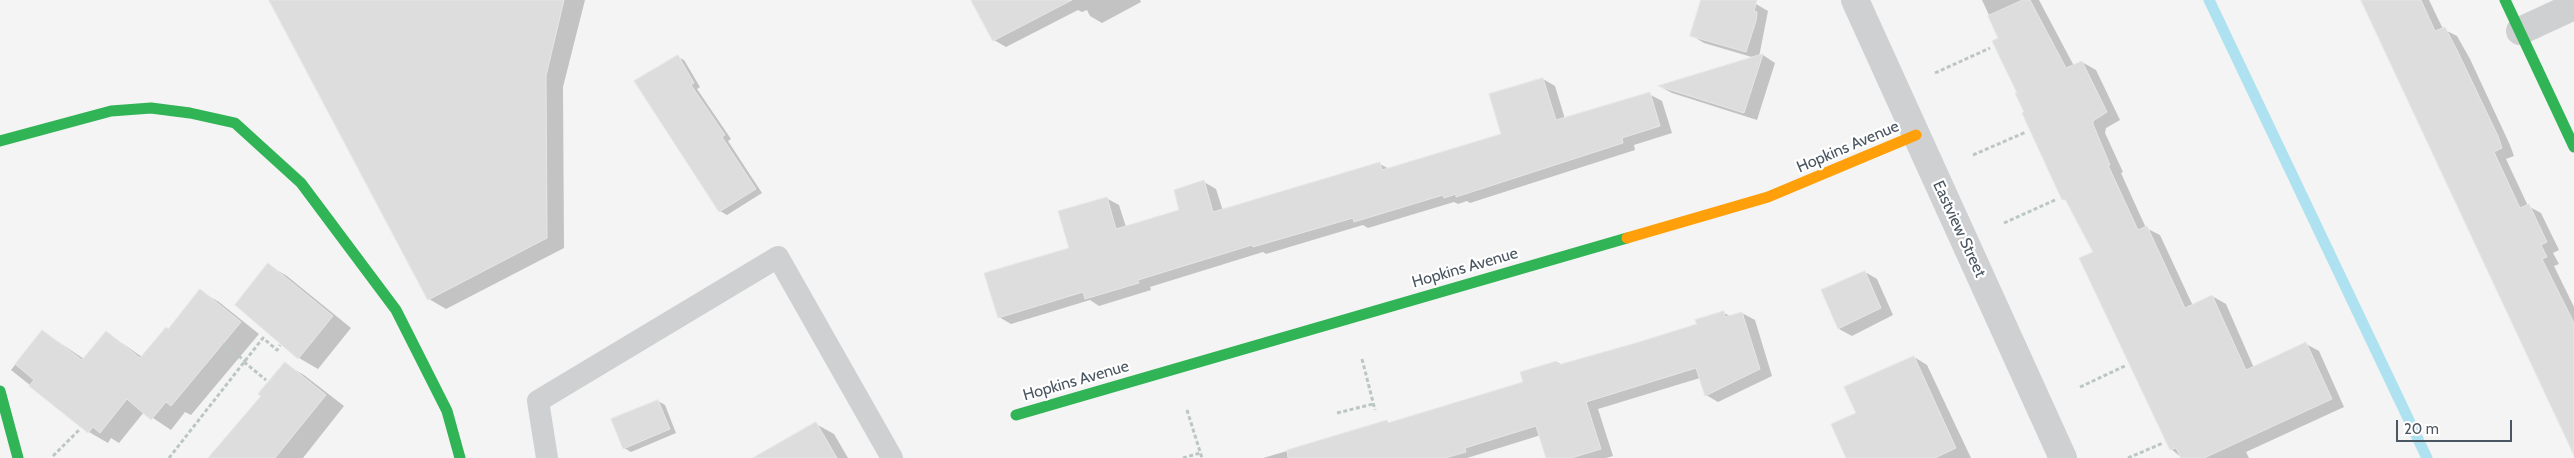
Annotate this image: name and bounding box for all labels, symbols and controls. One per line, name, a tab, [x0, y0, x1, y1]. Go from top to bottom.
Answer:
street label: Hopkins Avenue	[1794, 117, 1902, 177]
street label: Eastview Street	[1928, 178, 1990, 280]
street label: Hopkins Avenue	[1410, 244, 1520, 292]
street label: Hopkins Avenue	[1021, 357, 1131, 405]
scale bar	[2399, 410, 2515, 442]
text: 20 m	[2404, 420, 2439, 438]

